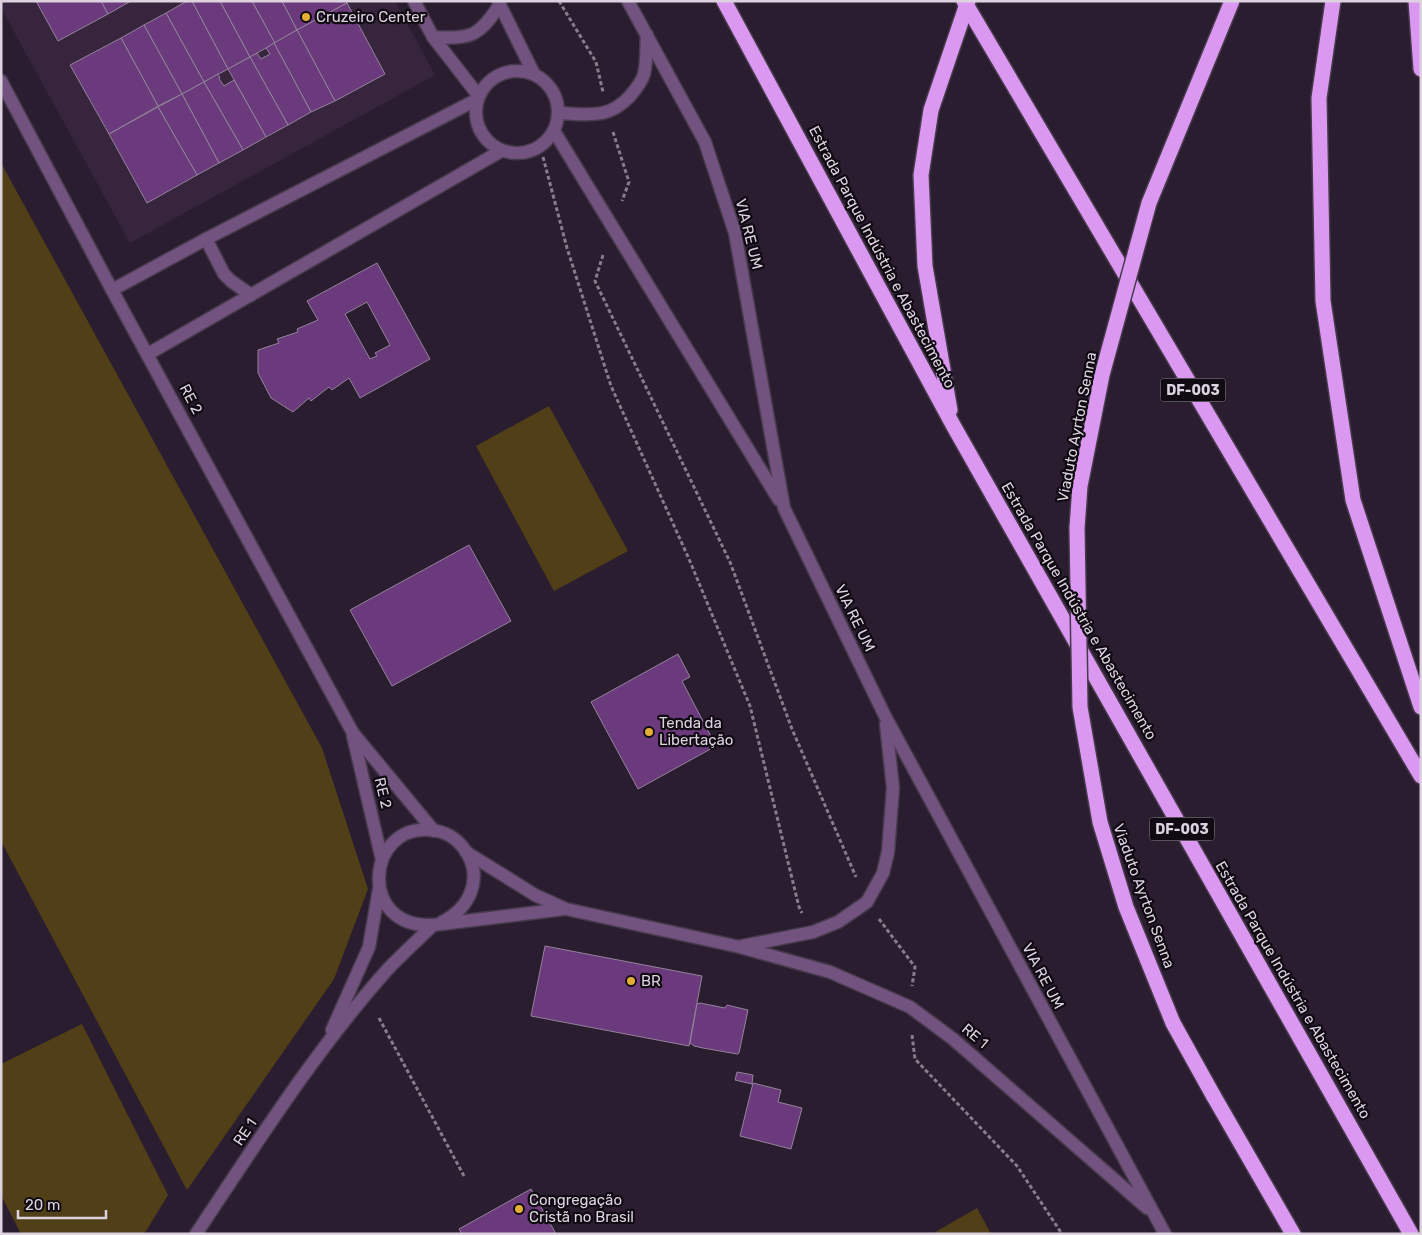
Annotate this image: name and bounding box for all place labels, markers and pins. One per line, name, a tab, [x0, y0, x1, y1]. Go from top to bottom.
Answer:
place label: Cruzeiro Center	[316, 8, 426, 26]
marker: Cruzeiro Center	[300, 11, 312, 23]
place label: Tenda da Libertação	[659, 714, 733, 749]
marker: Tenda da Libertação	[643, 726, 655, 738]
place label: BR	[641, 972, 661, 990]
marker: BR	[625, 975, 637, 987]
place label: Congregação Cristã no Brasil	[529, 1191, 634, 1226]
marker: Congregação Cristã no Brasil	[513, 1203, 525, 1215]

